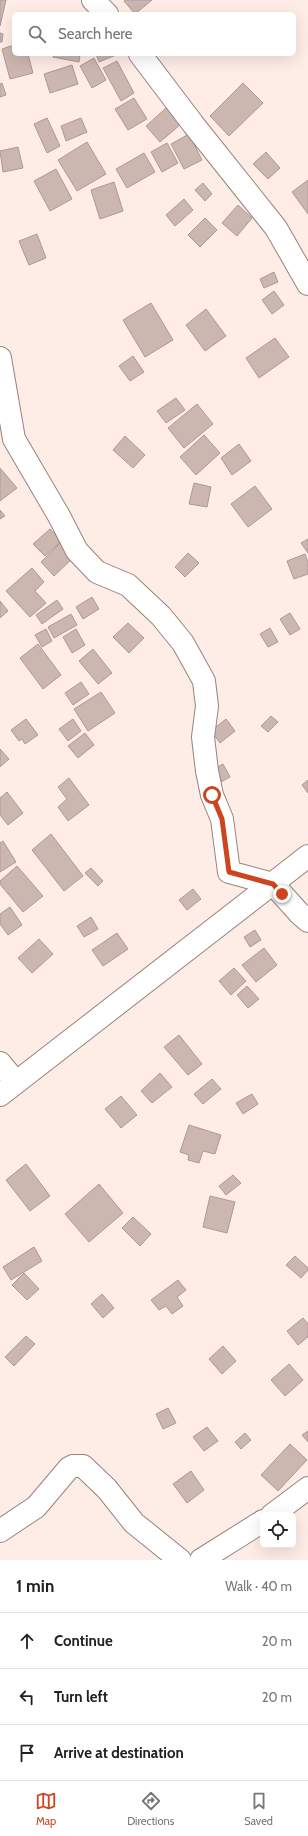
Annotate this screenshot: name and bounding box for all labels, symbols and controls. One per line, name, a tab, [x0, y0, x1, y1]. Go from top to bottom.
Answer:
search box	[12, 12, 296, 56]
icon: search	[26, 23, 48, 45]
text: Search here	[58, 25, 133, 43]
route start	[203, 786, 221, 804]
route end	[273, 885, 291, 903]
map controls	[260, 1512, 296, 1548]
button: locate	[260, 1512, 296, 1548]
text: 1 min	[16, 1576, 54, 1596]
text: Walk · 40 m	[225, 1578, 292, 1594]
icon: ahead	[16, 1630, 38, 1652]
text: Continue	[54, 1632, 113, 1650]
text: 20 m	[262, 1633, 292, 1649]
icon: left	[16, 1686, 38, 1708]
text: Turn left	[54, 1688, 108, 1706]
text: 20 m	[262, 1689, 292, 1705]
icon: arrive	[16, 1742, 38, 1764]
text: Arrive at destination	[54, 1744, 184, 1762]
tab: Map	[35, 1790, 57, 1828]
tab: Directions	[127, 1790, 174, 1828]
tab: Saved	[244, 1790, 273, 1828]

